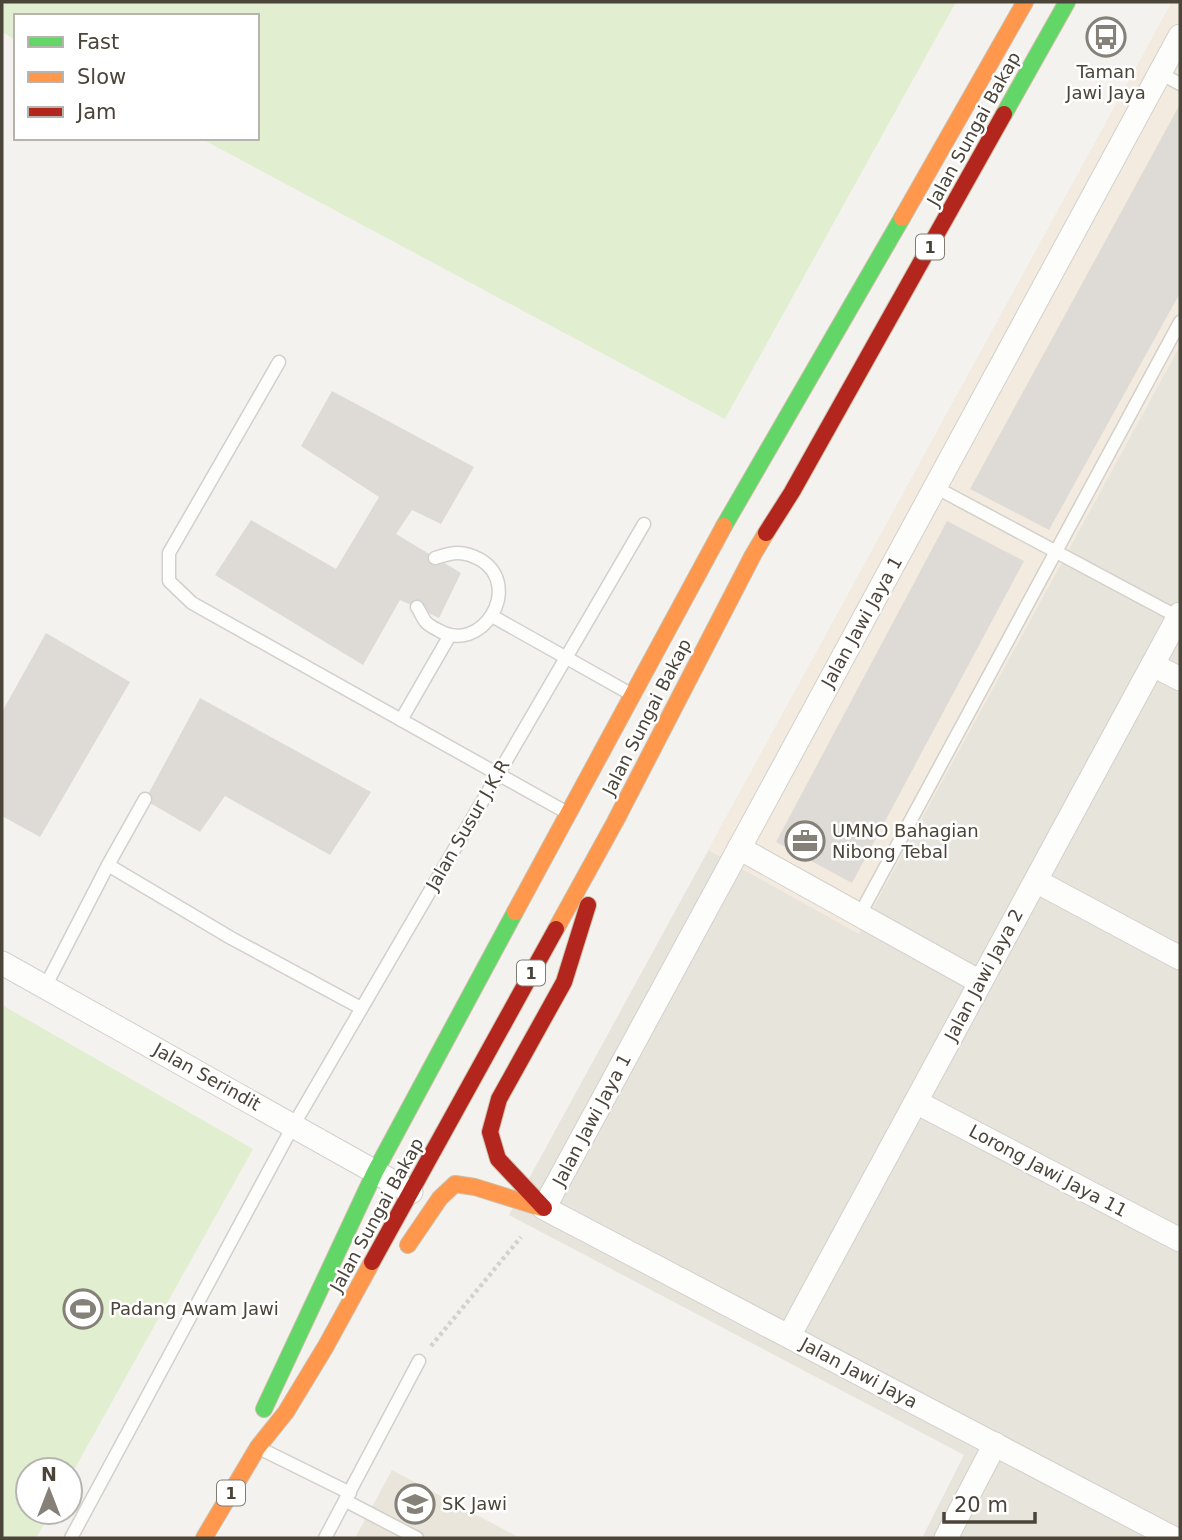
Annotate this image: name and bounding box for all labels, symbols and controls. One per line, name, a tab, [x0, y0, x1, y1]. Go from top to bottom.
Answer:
legend	[14, 14, 259, 140]
bus stop icon: Taman Jawi Jaya	[1085, 16, 1127, 58]
text: Fast	[77, 30, 119, 54]
street label: Jalan Sungai Bakap	[922, 48, 1025, 210]
place label: Taman Jawi Jaya	[1065, 61, 1146, 103]
text: Slow	[77, 65, 126, 89]
text: Jam	[75, 100, 117, 124]
road number: 1	[916, 234, 944, 260]
street label: Jalan Jawi Jaya 1	[816, 553, 906, 692]
street label: Jalan Sungai Bakap	[598, 635, 695, 799]
street label: Jalan Susur J.K.R	[421, 756, 513, 895]
office icon: UMNO Bahagian Nibong Tebal	[784, 820, 826, 862]
place label: UMNO Bahagian Nibong Tebal	[832, 820, 979, 862]
street label: Jalan Jawi Jaya 2	[939, 905, 1027, 1045]
road number: 1	[517, 960, 545, 986]
street label: Jalan Serindit	[149, 1038, 265, 1115]
street label: Jalan Jawi Jaya 1	[547, 1050, 635, 1190]
street label: Lorong Jawi Jaya 11	[966, 1120, 1131, 1221]
street label: Jalan Sungai Bakap	[325, 1134, 428, 1296]
sports icon: Padang Awam Jawi	[62, 1288, 104, 1330]
place label: Padang Awam Jawi	[110, 1298, 279, 1319]
street label: Jalan Jawi Jaya	[796, 1332, 921, 1412]
north arrow	[14, 1456, 84, 1526]
text: N	[41, 1463, 57, 1485]
road number: 1	[217, 1480, 245, 1506]
scale bar	[944, 1480, 1035, 1524]
school or university icon: SK Jawi	[394, 1483, 436, 1525]
place label: SK Jawi	[442, 1493, 507, 1514]
text: 20 m	[954, 1493, 1008, 1517]

